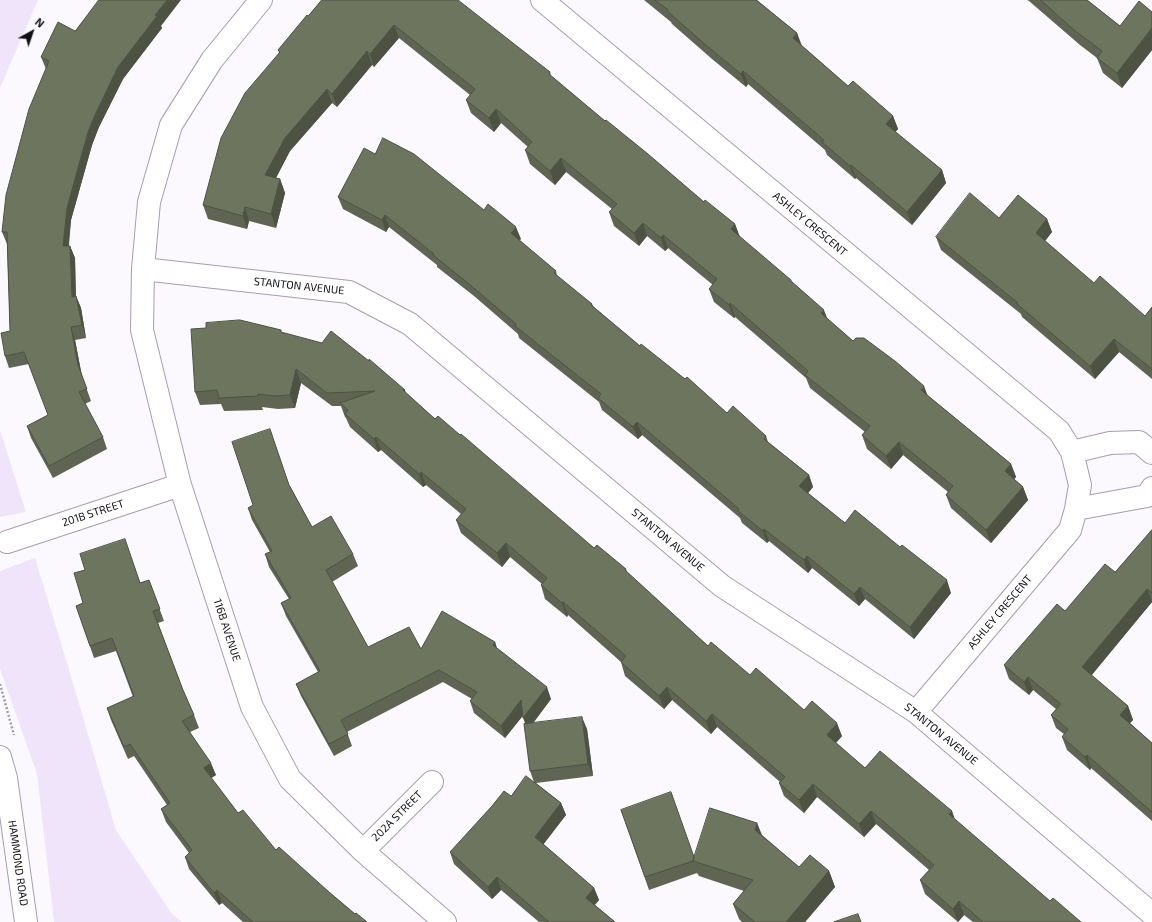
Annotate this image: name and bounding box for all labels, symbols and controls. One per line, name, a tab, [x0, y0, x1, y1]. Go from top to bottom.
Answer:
north arrow	[12, 12, 52, 52]
text: N	[33, 15, 47, 30]
street label: ASHLEY CRESCENT	[770, 189, 850, 259]
street label: STANTON AVENUE	[253, 275, 345, 297]
street label: 201B STREET	[60, 497, 126, 529]
street label: STANTON AVENUE	[629, 506, 707, 574]
street label: ASHLEY CRESCENT	[965, 572, 1035, 652]
street label: 116B AVENUE	[211, 597, 243, 663]
street label: STANTON AVENUE	[902, 700, 980, 768]
street label: 202A STREET	[369, 788, 425, 844]
street label: HAMMOND ROAD	[5, 819, 31, 907]

